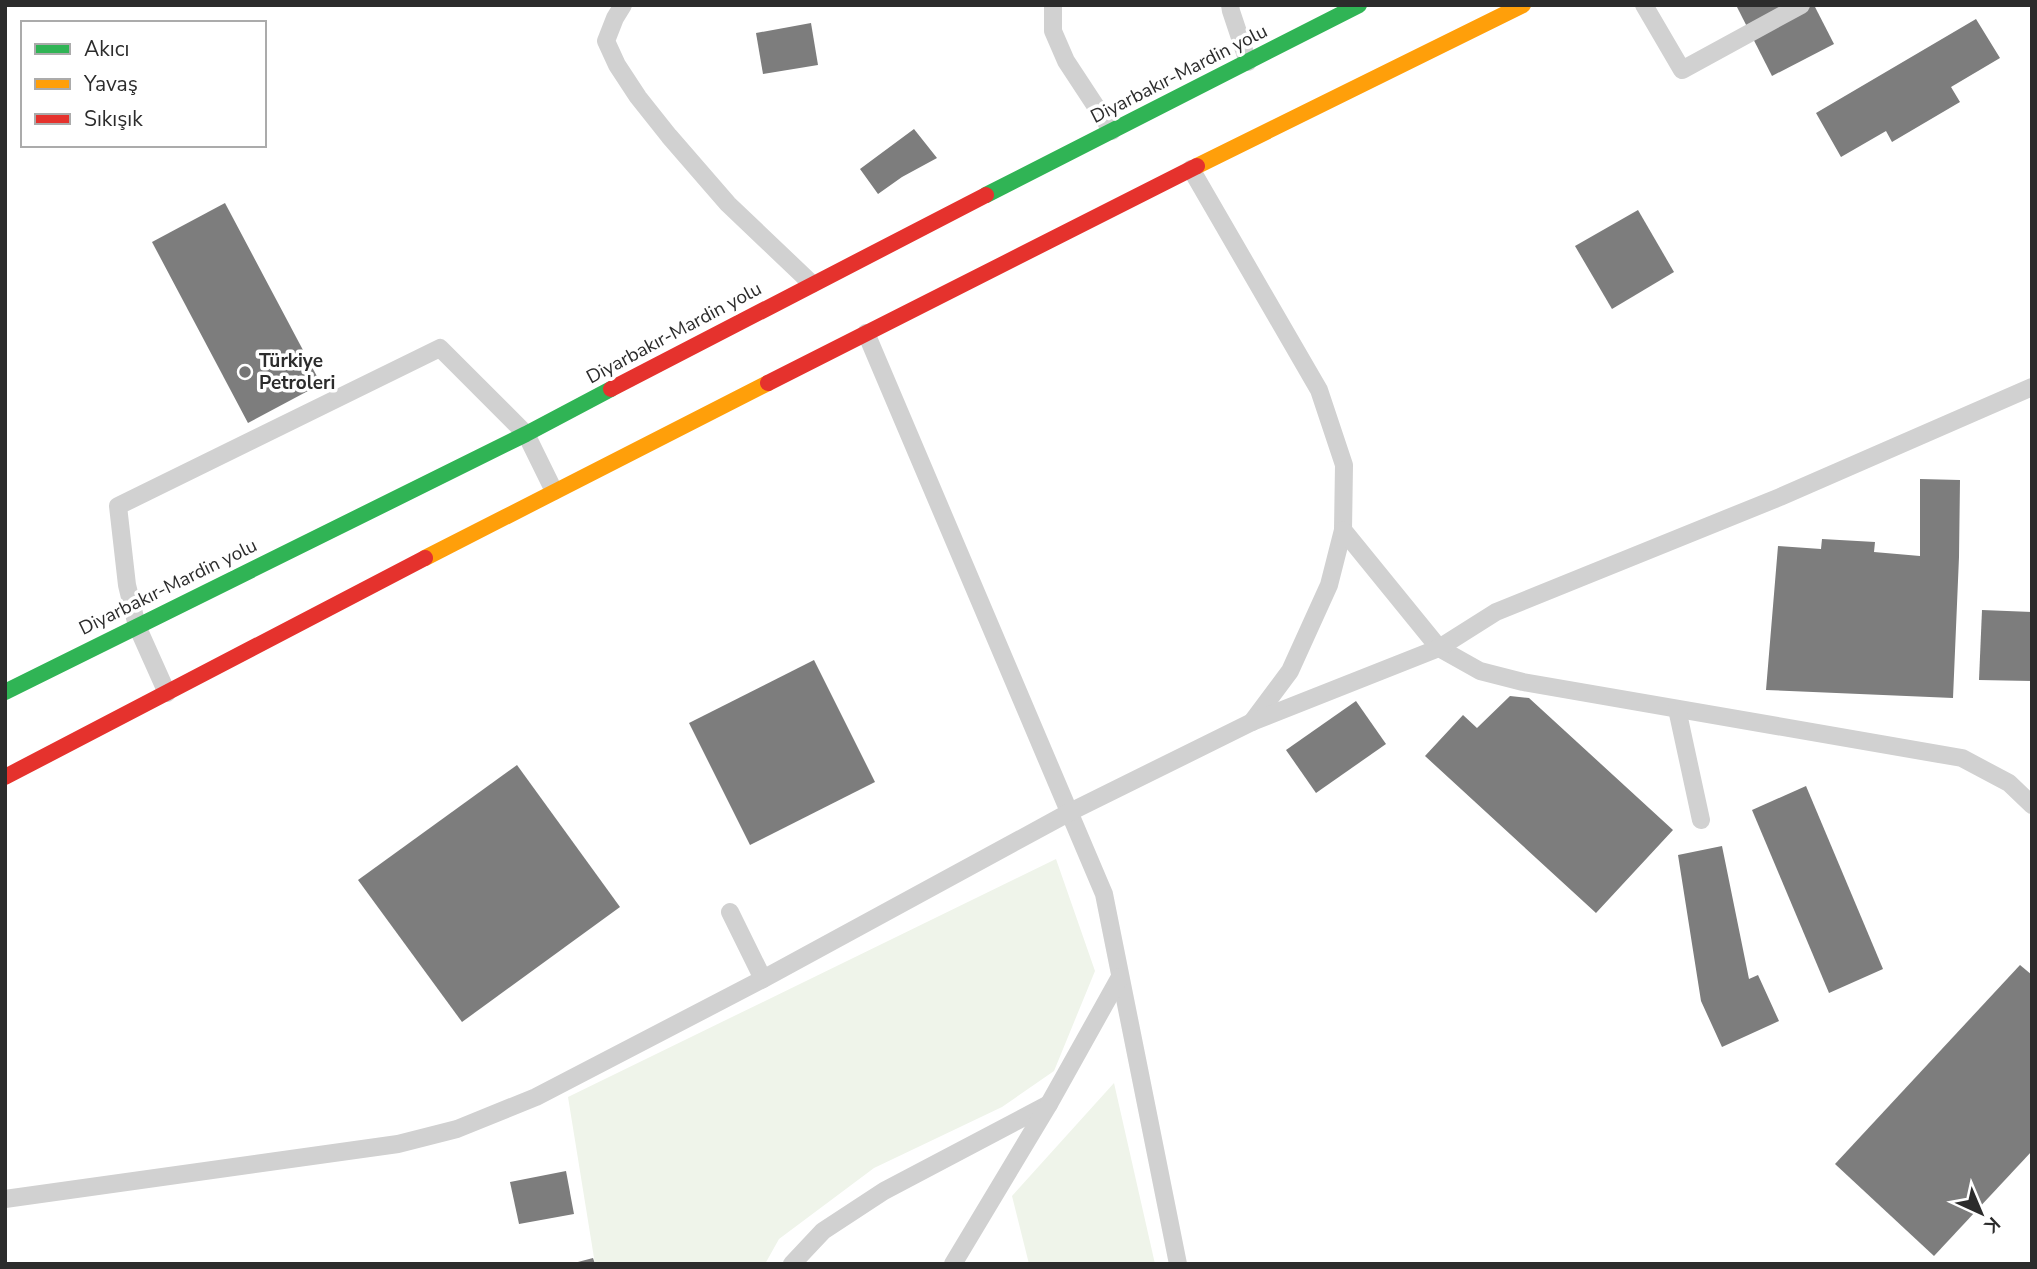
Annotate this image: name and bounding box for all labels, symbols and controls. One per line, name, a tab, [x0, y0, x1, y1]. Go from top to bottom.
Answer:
street label: Diyarbakır-Mardin yolu	[1086, 18, 1272, 130]
legend	[21, 21, 266, 147]
text: Akıcı	[84, 35, 129, 63]
text: Yavaş	[83, 70, 138, 98]
text: Sıkışık	[84, 105, 143, 133]
street label: Diyarbakır-Mardin yolu	[582, 276, 766, 390]
place label: Türkiye Petroleri	[259, 348, 335, 396]
marker: Türkiye Petroleri	[237, 364, 253, 380]
street label: Diyarbakır-Mardin yolu	[75, 533, 261, 641]
north arrow	[1946, 1178, 2016, 1248]
text: K	[1978, 1211, 2006, 1239]

